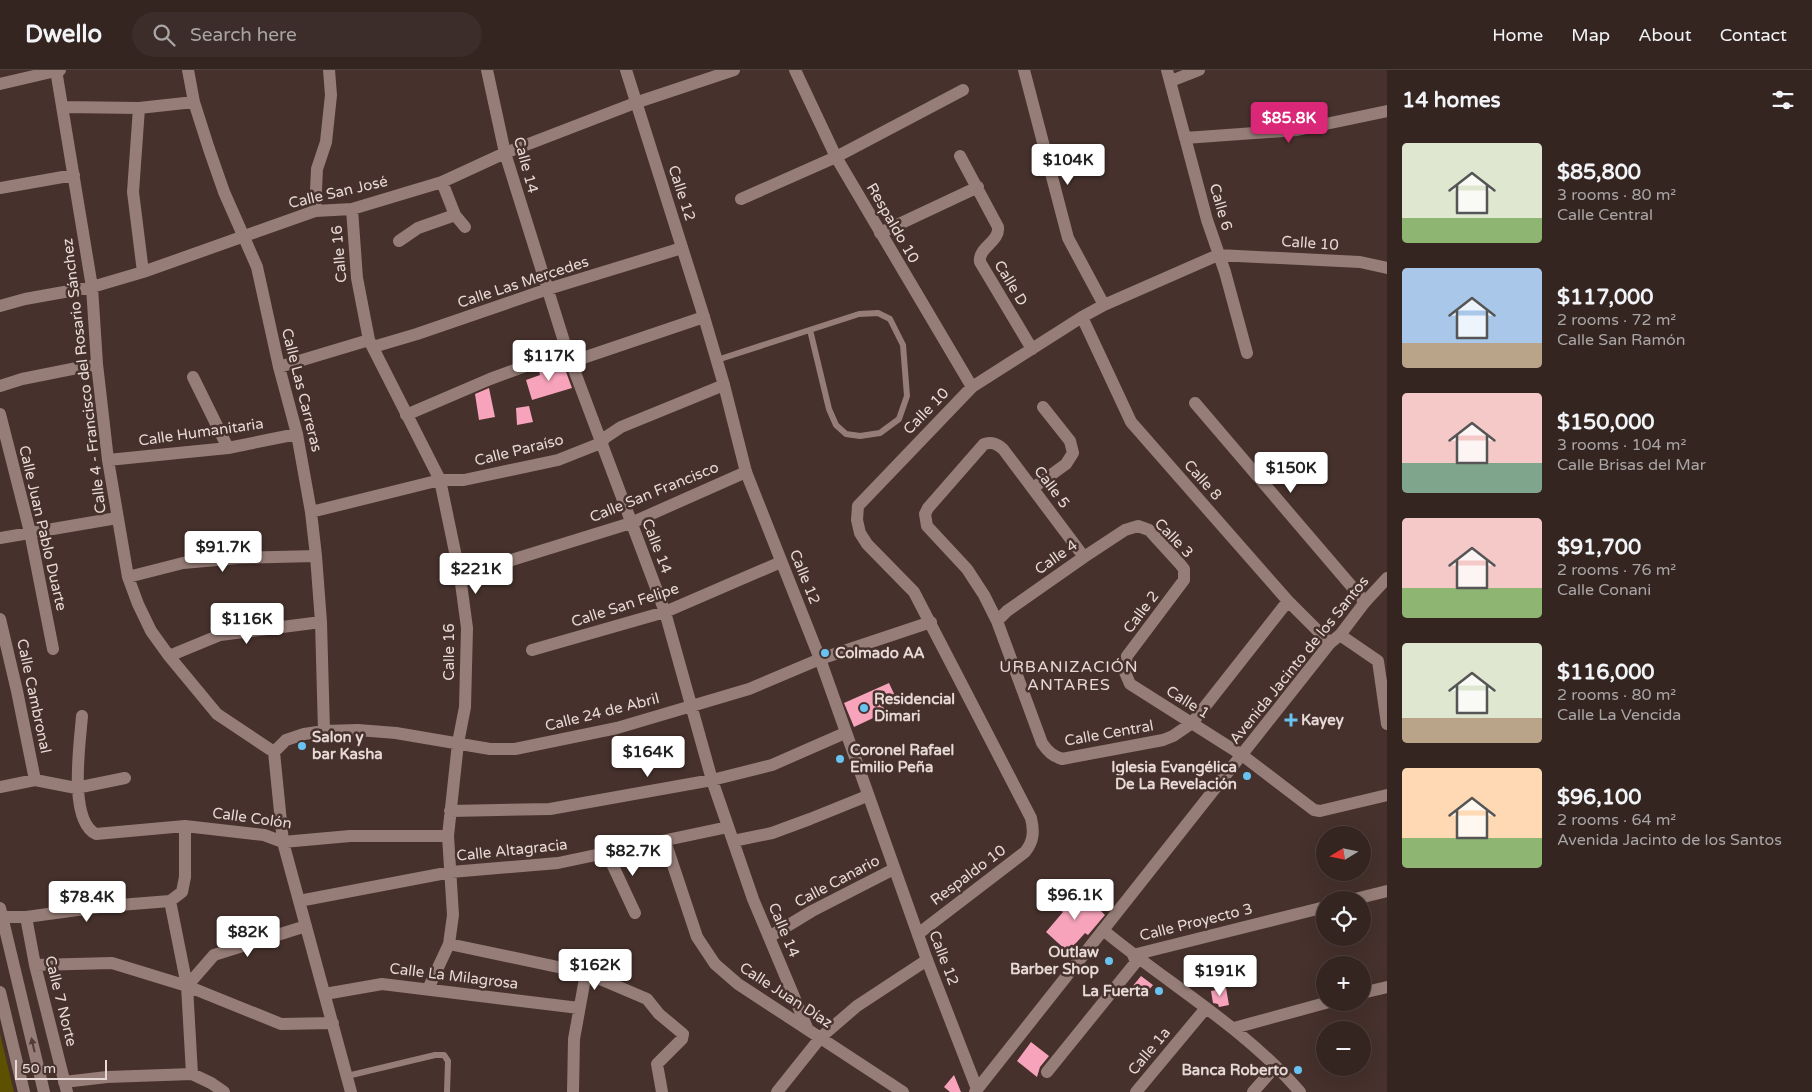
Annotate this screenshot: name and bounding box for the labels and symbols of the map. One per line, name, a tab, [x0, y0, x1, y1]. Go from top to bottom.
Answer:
pin: $85.8K	[1248, 102, 1330, 144]
street label: Calle 14	[510, 135, 542, 195]
pin: $104K	[1033, 144, 1103, 186]
street label: Calle 12	[665, 163, 699, 223]
street label: Calle San José	[287, 172, 389, 212]
street label: Respaldo 10	[863, 180, 923, 266]
street label: Calle 6	[1206, 181, 1236, 233]
street label: Calle 16	[328, 225, 350, 283]
street label: Calle 10	[1281, 232, 1339, 254]
street label: Calle 4 - Francisco del Rosario Sánchez	[58, 237, 110, 515]
street label: Calle Las Mercedes	[455, 252, 591, 312]
street label: Calle D	[990, 257, 1032, 309]
street label: Calle Las Carreras	[278, 326, 326, 454]
pin: $117K	[514, 340, 584, 382]
street label: Calle 10	[900, 384, 952, 438]
street label: Calle Humanitaria	[137, 414, 265, 450]
street label: Calle Paraíso	[473, 430, 565, 470]
street label: Calle Juan Pablo Duarte	[15, 444, 71, 612]
pin: $150K	[1256, 452, 1326, 494]
street label: Calle 8	[1180, 456, 1226, 504]
street label: Calle San Francisco	[587, 458, 721, 526]
street label: Calle 5	[1030, 462, 1074, 512]
street label: Calle 3	[1151, 514, 1197, 562]
street label: Calle 14	[638, 516, 676, 576]
pin: $91.7K	[182, 530, 264, 573]
street label: Calle 4	[1031, 536, 1081, 578]
street label: Calle 12	[786, 547, 824, 607]
pin: $221K	[441, 552, 511, 595]
street label: Avenida Jacinto de los Santos	[1226, 572, 1372, 748]
street label: Calle San Felipe	[569, 579, 681, 631]
street label: Calle 2	[1119, 587, 1163, 637]
pin: $116K	[212, 602, 282, 645]
street label: Calle 16	[440, 623, 458, 681]
street label: Calle Cambronal	[13, 637, 55, 755]
place label: Colmado AA	[835, 644, 925, 662]
marker: Colmado AA	[819, 647, 831, 659]
district label: URBANIZACIÓN ANTARES	[999, 657, 1139, 695]
street label: Calle 1	[1163, 682, 1213, 722]
street label: Calle 24 de Abril	[543, 689, 661, 735]
place label: Residencial Dimari	[874, 690, 955, 725]
marker: Residencial Dimari	[858, 702, 870, 714]
place label: Kayey	[1301, 711, 1344, 730]
marker: Kayey	[1285, 714, 1297, 726]
street label: Calle Central	[1063, 716, 1155, 750]
place label: Salon y bar Kasha	[312, 728, 383, 763]
pin: $164K	[613, 736, 683, 778]
marker: Salon y bar Kasha	[296, 740, 308, 752]
place label: Coronel Rafael Emilio Peña	[850, 741, 954, 776]
marker: Coronel Rafael Emilio Peña	[834, 753, 846, 765]
place label: Iglesia Evangélica De La Revelación	[1111, 758, 1237, 793]
marker: Iglesia Evangélica De La Revelación	[1241, 770, 1253, 782]
street label: Calle Colón	[211, 804, 293, 832]
north arrow	[1316, 826, 1371, 881]
pin: $82.7K	[592, 834, 674, 877]
street label: Calle Altagracia	[456, 835, 568, 865]
street label: Respaldo 10	[927, 841, 1009, 909]
street label: Calle Canario	[791, 851, 883, 911]
pin: $96.1K	[1034, 878, 1116, 921]
pin: $78.4K	[46, 880, 128, 923]
street label: Calle Proyecto 3	[1138, 899, 1254, 945]
street label: Calle 14	[764, 900, 804, 960]
pin: $82K	[218, 916, 278, 958]
street label: Calle 12	[925, 928, 963, 988]
place label: Outlaw Barber Shop	[1010, 943, 1100, 979]
pin: $162K	[560, 948, 630, 991]
street label: Calle 7 Norte	[41, 954, 81, 1048]
pin: $191K	[1185, 954, 1255, 997]
marker: Outlaw Barber Shop	[1103, 955, 1115, 967]
street label: Calle Juan Díaz	[736, 958, 836, 1032]
street label: Calle La Milagrosa	[389, 959, 519, 993]
place label: La Fuerta	[1082, 982, 1149, 1000]
marker: La Fuerta	[1153, 985, 1165, 997]
street label: Calle 1a	[1124, 1024, 1174, 1078]
one-way arrow	[29, 1037, 37, 1052]
scale bar	[15, 1057, 108, 1080]
place label: Banca Roberto	[1181, 1061, 1288, 1079]
marker: Banca Roberto	[1292, 1064, 1304, 1076]

